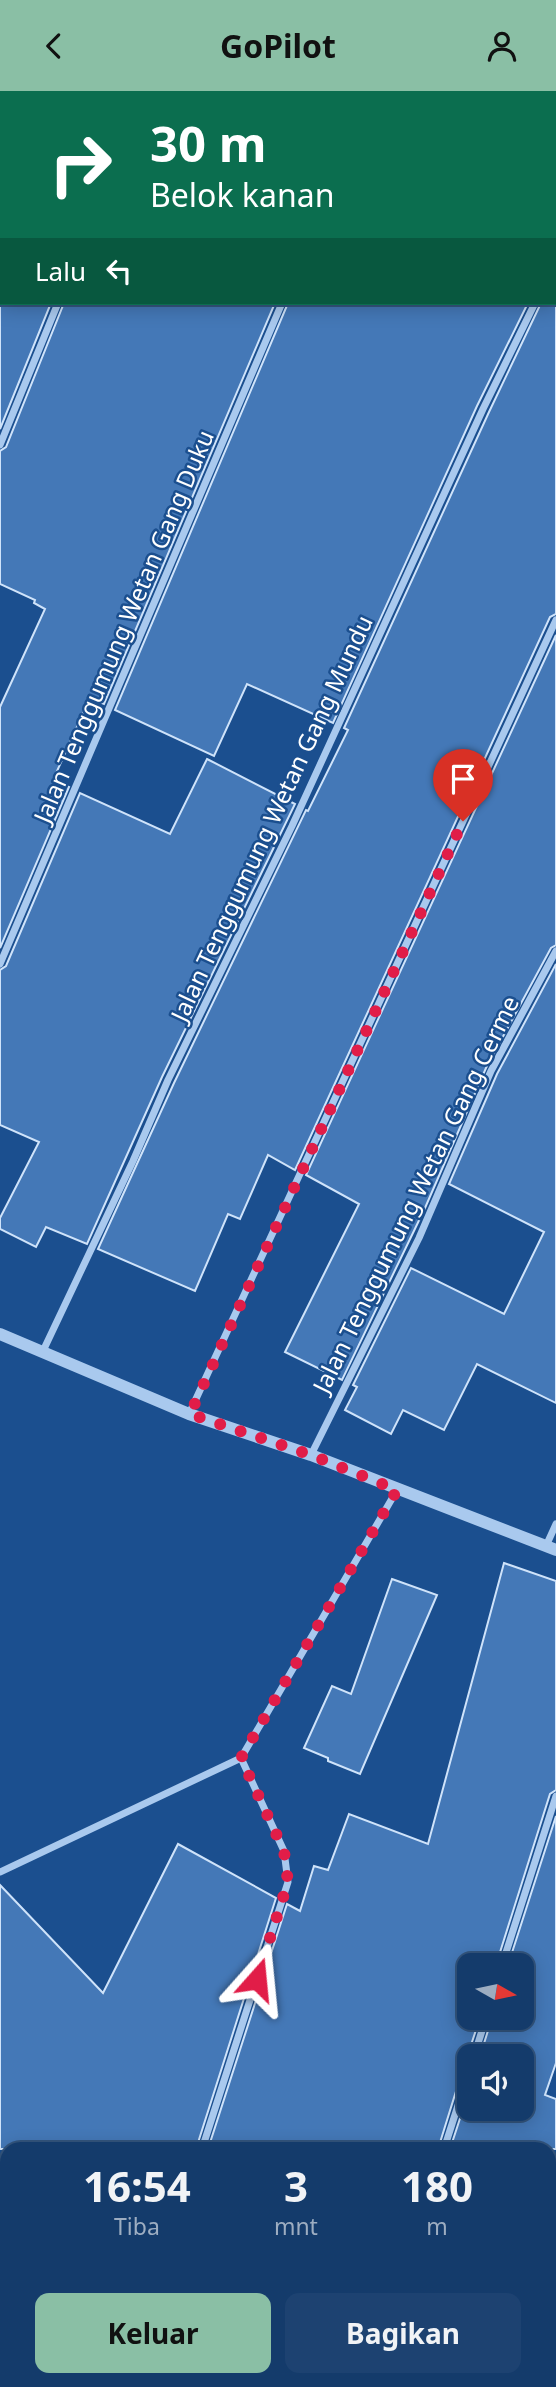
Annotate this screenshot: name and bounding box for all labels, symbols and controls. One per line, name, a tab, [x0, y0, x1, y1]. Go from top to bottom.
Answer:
text: GoPilot	[220, 24, 336, 67]
icon: back	[35, 27, 73, 65]
icon: person	[483, 27, 521, 65]
text: 30 m	[150, 110, 267, 176]
icon: right	[35, 119, 126, 210]
text: Belok kanan	[150, 173, 334, 216]
icon: left	[100, 252, 138, 290]
text: Lalu	[35, 253, 86, 289]
street label: Jalan Tenggumung Wetan Gang Duku	[24, 425, 221, 829]
street label: Jalan Tenggumung Wetan Gang Mundu	[161, 610, 380, 1028]
pin	[433, 749, 493, 821]
icon: arrive	[444, 760, 482, 798]
street label: Jalan Tenggumung Wetan Gang Cerme	[303, 990, 526, 1400]
position arrow	[220, 1942, 294, 2016]
north arrow	[457, 1953, 534, 2030]
map controls	[457, 1953, 534, 2121]
button: sound	[457, 2044, 534, 2121]
text: 16:54	[83, 2157, 191, 2214]
text: 3	[284, 2157, 308, 2214]
text: 180	[401, 2157, 473, 2214]
text: Tiba	[114, 2210, 160, 2242]
text: mnt	[274, 2210, 318, 2242]
text: m	[426, 2210, 448, 2242]
button: Keluar	[35, 2293, 271, 2373]
button: Bagikan	[285, 2293, 521, 2373]

